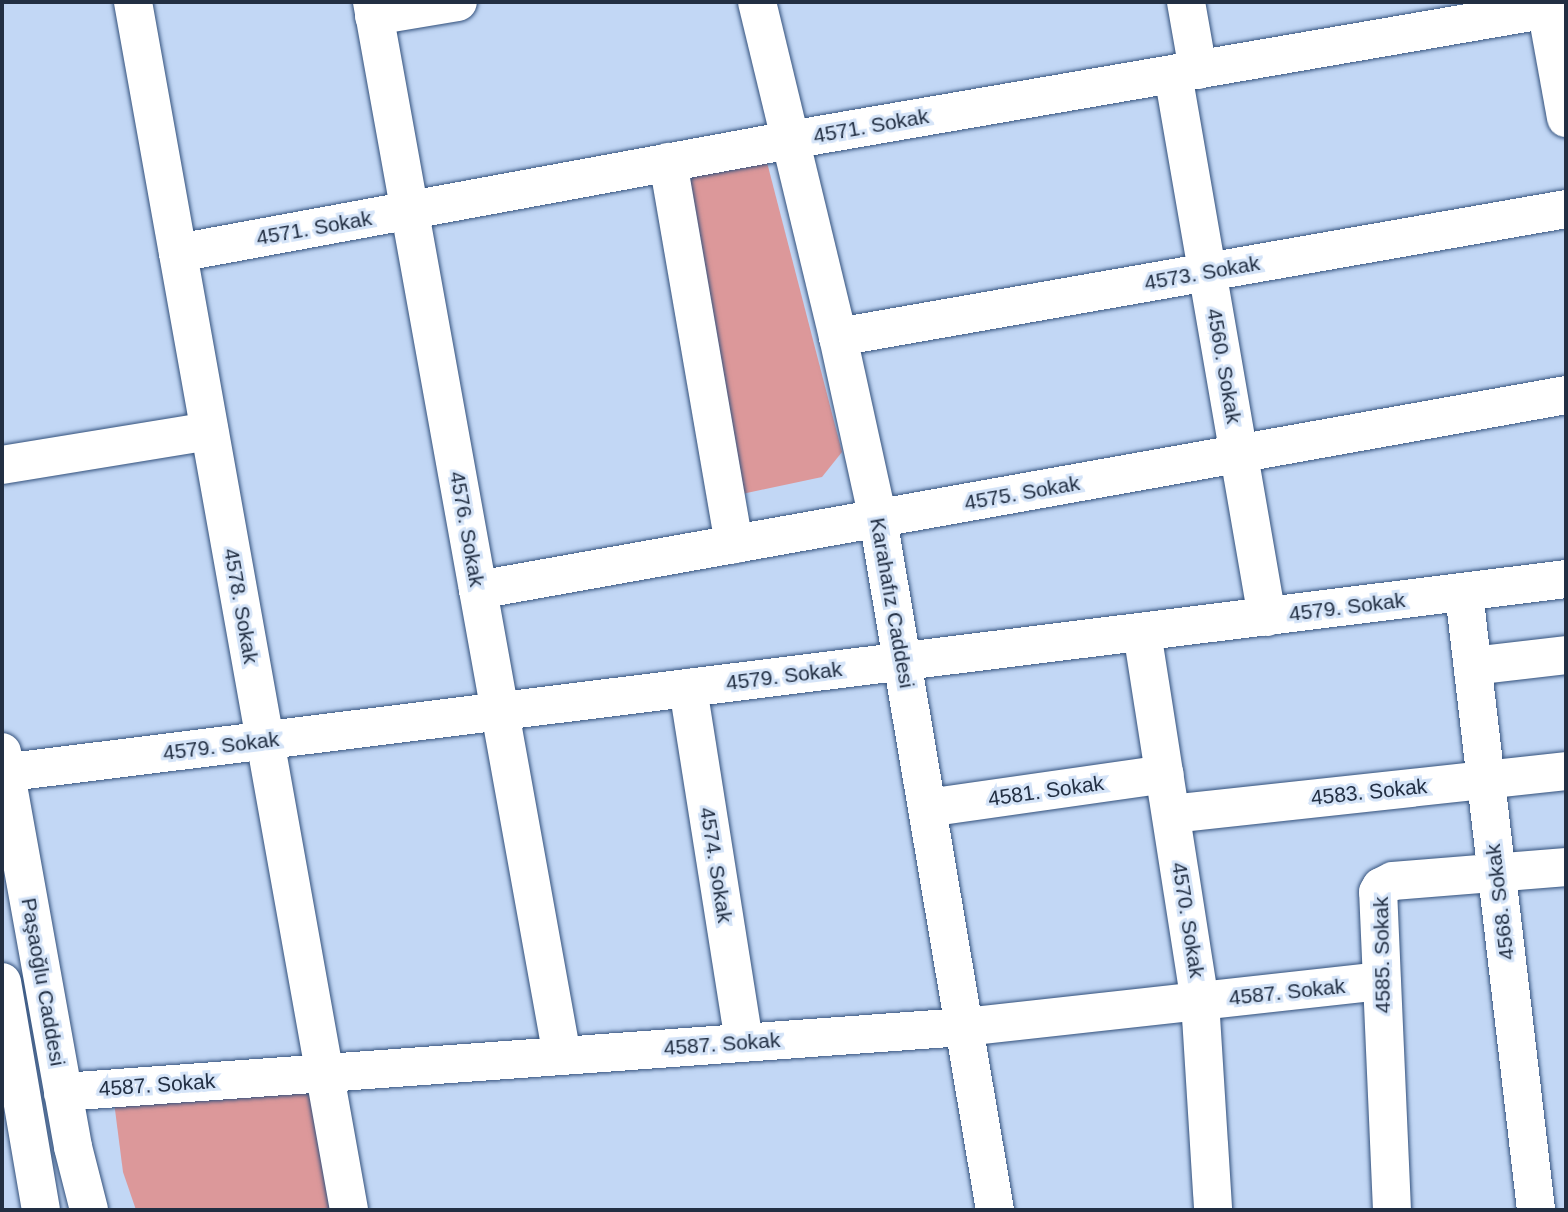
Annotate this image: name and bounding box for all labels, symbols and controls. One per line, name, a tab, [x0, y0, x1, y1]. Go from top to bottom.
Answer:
street label: 4571. Sokak	[811, 103, 931, 149]
street label: 4571. Sokak	[254, 205, 374, 251]
street label: 4573. Sokak	[1142, 250, 1262, 296]
street label: 4560. Sokak	[1201, 306, 1247, 426]
street label: 4576. Sokak	[444, 469, 490, 589]
street label: 4575. Sokak	[962, 470, 1082, 516]
street label: Karahafız Caddesi	[865, 516, 919, 690]
street label: 4578. Sokak	[218, 546, 264, 666]
street label: 4579. Sokak	[1288, 587, 1406, 627]
street label: 4579. Sokak	[725, 656, 843, 696]
street label: 4579. Sokak	[162, 726, 280, 766]
street label: 4581. Sokak	[986, 770, 1106, 812]
street label: 4583. Sokak	[1310, 773, 1428, 811]
street label: 4574. Sokak	[694, 805, 738, 925]
street label: 4568. Sokak	[1480, 843, 1520, 961]
street label: 4570. Sokak	[1166, 860, 1210, 980]
street label: Paşaoğlu Caddesi	[16, 896, 70, 1068]
street label: 4585. Sokak	[1368, 896, 1396, 1014]
street label: 4587. Sokak	[1228, 973, 1346, 1011]
street label: 4587. Sokak	[663, 1027, 781, 1061]
street label: 4587. Sokak	[98, 1068, 216, 1102]

